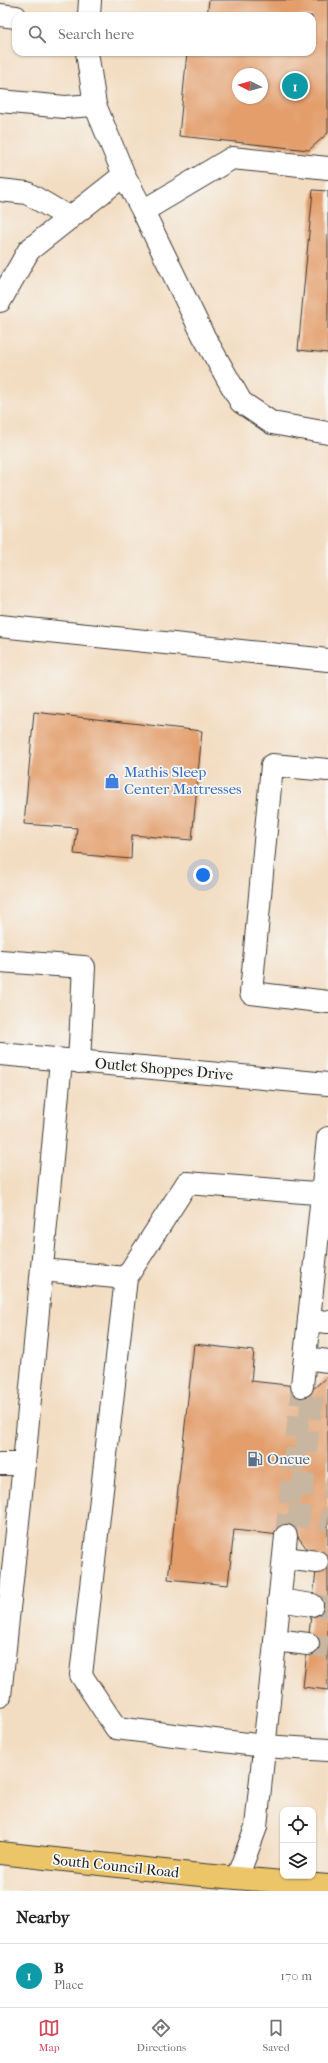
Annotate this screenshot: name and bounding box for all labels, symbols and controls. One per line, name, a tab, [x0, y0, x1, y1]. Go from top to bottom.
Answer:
search box	[12, 12, 316, 56]
icon: search	[26, 23, 48, 45]
text: Search here	[58, 25, 134, 43]
north arrow	[232, 68, 268, 104]
pin: 1	[282, 71, 308, 101]
place label: Mathis Sleep Center Mattresses	[124, 763, 242, 798]
shop icon: Mathis Sleep Center Mattresses	[103, 772, 121, 790]
your location	[193, 865, 213, 885]
street label: Outlet Shoppes Drive	[94, 1054, 234, 1084]
fuel station icon: Oncue	[246, 1450, 264, 1468]
place label: Oncue	[267, 1450, 311, 1468]
map controls	[280, 1807, 316, 1879]
button: locate	[280, 1807, 316, 1843]
button: layers	[280, 1843, 316, 1879]
street label: South Council Road	[52, 1850, 181, 1882]
text: Nearby	[16, 1907, 70, 1927]
text: B	[54, 1959, 64, 1977]
text: 1	[27, 1968, 31, 1983]
text: 170 m	[280, 1968, 312, 1983]
text: Place	[54, 1977, 84, 1992]
tab: Map	[38, 2017, 60, 2054]
tab: Directions	[137, 2017, 186, 2054]
tab: Saved	[262, 2017, 290, 2054]

